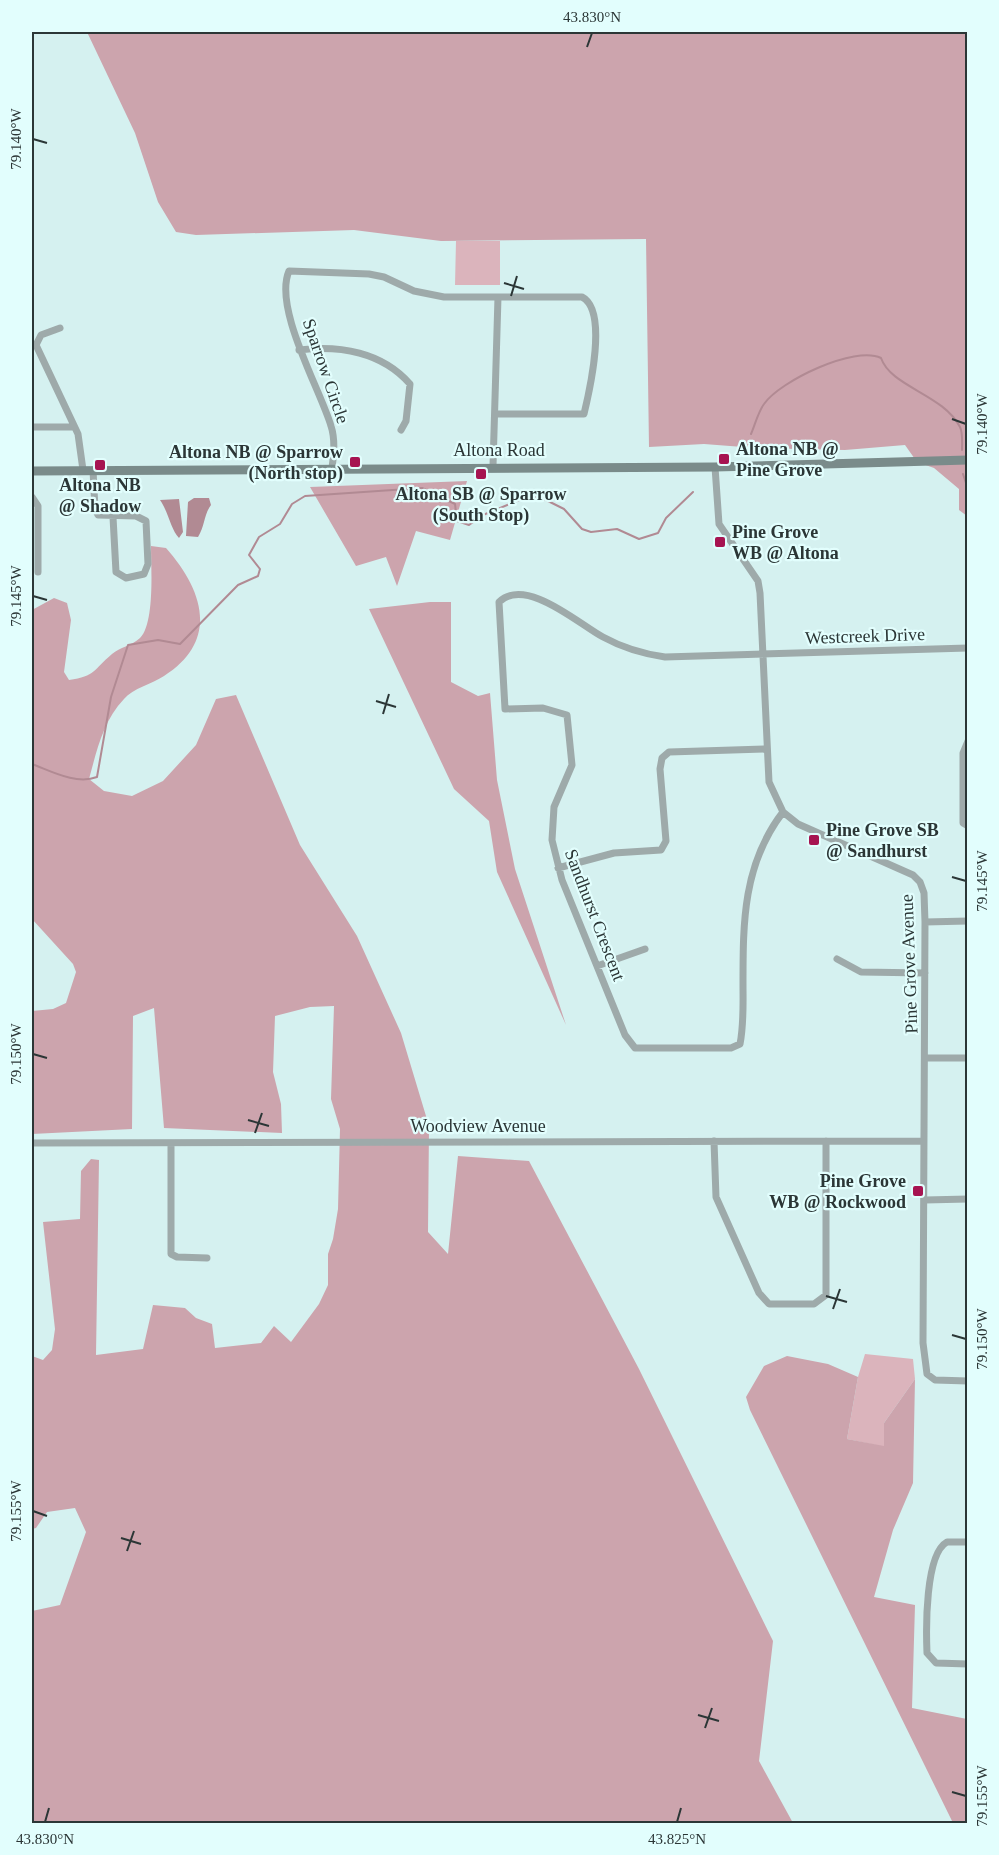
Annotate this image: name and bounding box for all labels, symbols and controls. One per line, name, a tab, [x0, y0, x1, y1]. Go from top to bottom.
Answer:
text: 43.830°N	[563, 9, 621, 25]
text: 79.140°W	[8, 107, 24, 170]
street label: Sparrow Circle	[299, 316, 353, 426]
text: 79.140°W	[974, 392, 990, 455]
place label: Altona NB @ Pine Grove	[736, 439, 839, 480]
street label: Altona Road	[453, 440, 545, 460]
place label: Altona NB @ Sparrow (North stop)	[169, 442, 343, 484]
marker: Altona NB @ Pine Grove	[717, 452, 731, 466]
marker: Altona NB @ Sparrow (North stop)	[348, 455, 362, 469]
marker: Altona NB @ Shadow	[93, 458, 107, 472]
marker: Altona SB @ Sparrow (South Stop)	[474, 467, 488, 481]
place label: Altona NB @ Shadow	[59, 475, 141, 516]
place label: Altona SB @ Sparrow (South Stop)	[396, 484, 566, 526]
place label: Pine Grove WB @ Altona	[732, 522, 839, 563]
marker: Pine Grove WB @ Altona	[713, 535, 727, 549]
text: 79.145°W	[8, 564, 24, 627]
street label: Westcreek Drive	[805, 624, 925, 648]
place label: Pine Grove SB @ Sandhurst	[826, 820, 939, 861]
marker: Pine Grove SB @ Sandhurst	[807, 833, 821, 847]
street label: Sandhurst Crescent	[561, 846, 629, 984]
text: 79.145°W	[974, 849, 990, 912]
street label: Pine Grove Avenue	[897, 894, 921, 1034]
text: 79.150°W	[8, 1022, 24, 1085]
street label: Woodview Avenue	[410, 1116, 546, 1136]
place label: Pine Grove WB @ Rockwood	[769, 1171, 906, 1212]
marker: Pine Grove WB @ Rockwood	[911, 1184, 925, 1198]
text: 79.150°W	[974, 1307, 990, 1370]
text: 79.155°W	[8, 1479, 24, 1542]
text: 79.155°W	[974, 1764, 990, 1827]
text: 43.830°N	[16, 1831, 74, 1847]
text: 43.825°N	[648, 1831, 706, 1847]

